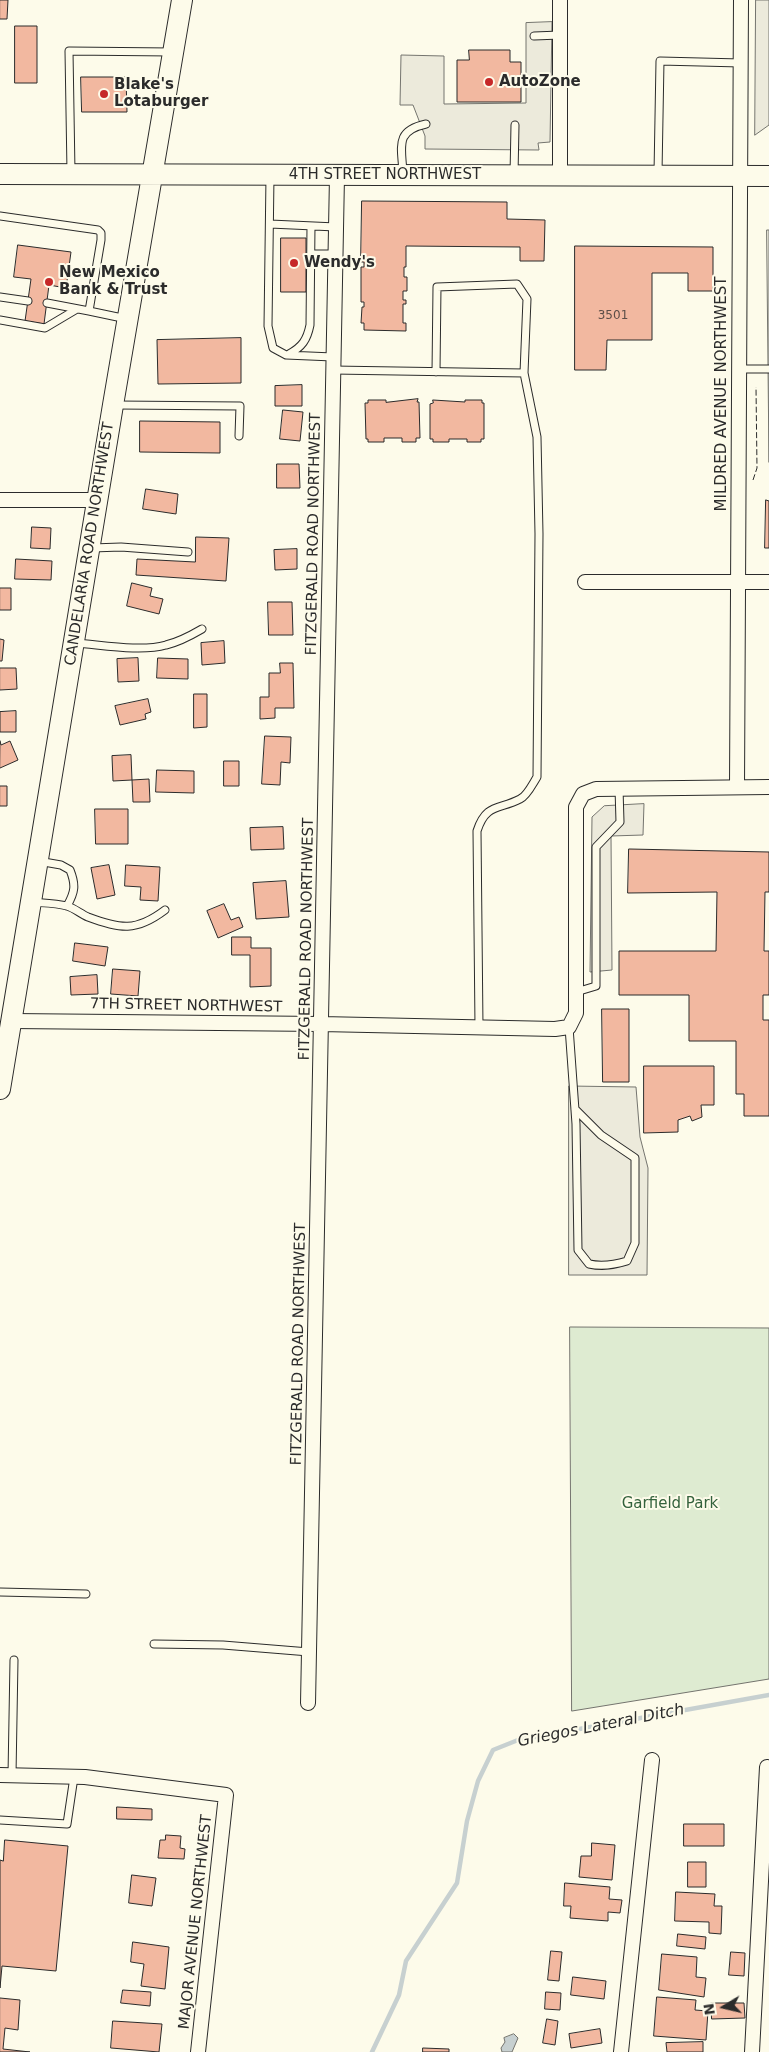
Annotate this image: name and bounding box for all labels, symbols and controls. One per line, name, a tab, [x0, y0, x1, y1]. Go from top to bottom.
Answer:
place label: AutoZone	[499, 73, 581, 91]
place label: Blake's Lotaburger	[114, 76, 208, 111]
marker: AutoZone	[483, 76, 495, 88]
marker: Blake's Lotaburger	[98, 88, 110, 100]
street label: 4TH STREET NORTHWEST	[289, 166, 481, 184]
place label: Wendy's	[304, 254, 375, 272]
marker: Wendy's	[288, 257, 300, 269]
place label: New Mexico Bank & Trust	[59, 264, 167, 299]
marker: New Mexico Bank & Trust	[43, 276, 55, 288]
street label: MILDRED AVENUE NORTHWEST	[713, 277, 731, 511]
house number: 3501	[598, 309, 628, 323]
street label: FITZGERALD ROAD NORTHWEST	[303, 413, 325, 655]
street label: CANDELARIA ROAD NORTHWEST	[62, 421, 118, 667]
street label: FITZGERALD ROAD NORTHWEST	[296, 818, 318, 1060]
street label: 7TH STREET NORTHWEST	[90, 995, 282, 1017]
street label: FITZGERALD ROAD NORTHWEST	[288, 1223, 310, 1465]
park label: Garfield Park	[622, 1495, 718, 1513]
water label: Griegos Lateral Ditch	[516, 1700, 686, 1752]
street label: MAJOR AVENUE NORTHWEST	[176, 1814, 216, 2030]
north arrow	[699, 1982, 749, 2032]
text: N	[700, 2002, 718, 2016]

